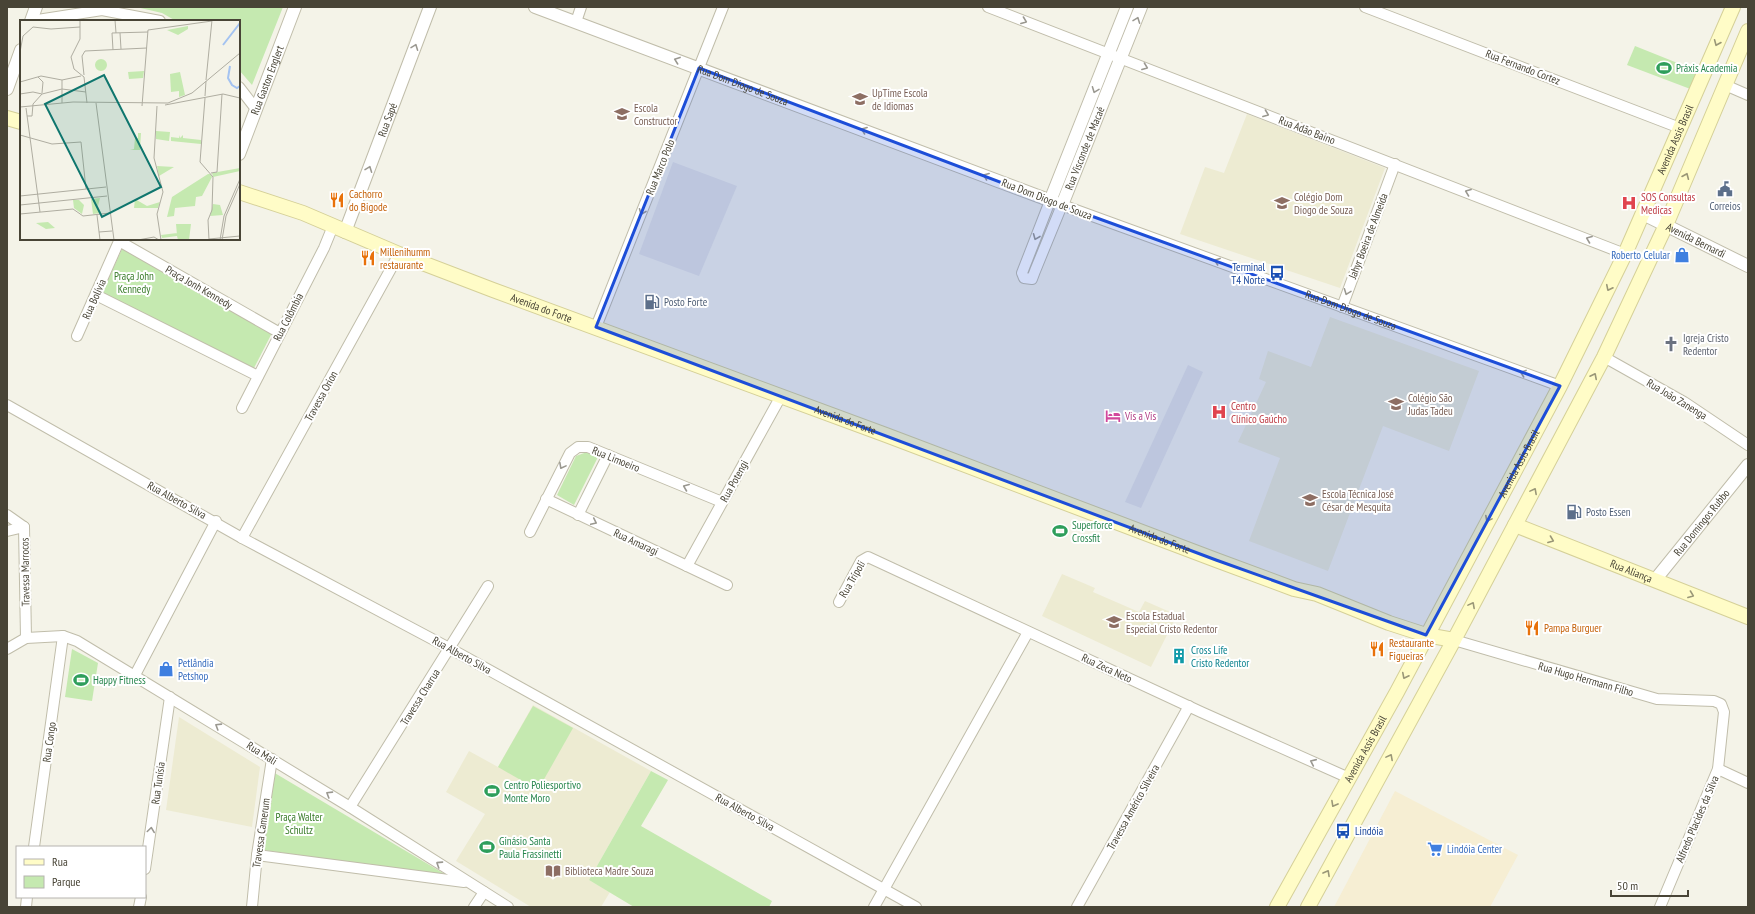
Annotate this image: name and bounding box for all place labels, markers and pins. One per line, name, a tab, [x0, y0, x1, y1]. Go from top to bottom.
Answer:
sports icon: Práxis Academia	[1655, 59, 1673, 77]
place label: Práxis Academia	[1676, 61, 1737, 75]
place label: UpTime Escola de Idiomas	[872, 86, 928, 113]
school or university icon: UpTime Escola de Idiomas	[851, 90, 869, 108]
place label: Escola Constructor	[634, 101, 677, 128]
school or university icon: Escola Constructor	[613, 105, 631, 123]
public building icon: Correios	[1716, 180, 1734, 198]
place label: Cachorro do Bigode	[349, 187, 388, 214]
place label: Colégio Dom Diogo de Souza	[1294, 190, 1353, 217]
place label: SOS Consultas Medicas	[1641, 190, 1696, 217]
restaurant icon: Cachorro do Bigode	[328, 191, 346, 209]
school or university icon: Colégio Dom Diogo de Souza	[1273, 194, 1291, 212]
hospital icon: SOS Consultas Medicas	[1620, 194, 1638, 212]
place label: Correios	[1710, 199, 1741, 213]
place label: Millenihumm restaurante	[380, 245, 430, 272]
shop icon: Roberto Celular	[1673, 246, 1691, 264]
place label: Roberto Celular	[1611, 248, 1670, 262]
restaurant icon: Millenihumm restaurante	[359, 249, 377, 267]
place label: Terminal T4 Norte	[1231, 260, 1265, 287]
bus stop icon: Terminal T4 Norte	[1268, 264, 1286, 282]
fuel station icon: Posto Forte	[643, 293, 661, 311]
place label: Posto Forte	[664, 295, 708, 309]
place label: Igreja Cristo Redentor	[1683, 331, 1729, 358]
church icon: Igreja Cristo Redentor	[1662, 335, 1680, 353]
place label: Colégio São Judas Tadeu	[1407, 391, 1453, 418]
school or university icon: Colégio São Judas Tadeu	[1387, 395, 1405, 413]
place label: Centro Clínico Gaúcho	[1231, 399, 1287, 426]
hospital icon: Centro Clínico Gaúcho	[1210, 403, 1228, 421]
hotel icon: Vis a Vis	[1104, 407, 1122, 425]
place label: Vis a Vis	[1124, 409, 1156, 423]
place label: Escola Técnica José César de Mesquita	[1322, 487, 1394, 514]
school or university icon: Escola Técnica José César de Mesquita	[1301, 491, 1319, 509]
fuel station icon: Posto Essen	[1565, 503, 1583, 521]
place label: Posto Essen	[1586, 505, 1631, 519]
place label: Superforce Crossfit	[1072, 518, 1113, 545]
sports icon: Superforce Crossfit	[1051, 522, 1069, 540]
place label: Escola Estadual Especial Cristo Redentor	[1126, 609, 1218, 636]
school or university icon: Escola Estadual Especial Cristo Redentor	[1105, 613, 1123, 631]
restaurant icon: Pampa Burguer	[1523, 619, 1541, 637]
place label: Pampa Burguer	[1544, 621, 1602, 635]
place label: Restaurante Figueiras	[1389, 636, 1434, 663]
restaurant icon: Restaurante Figueiras	[1368, 640, 1386, 658]
place label: Cross Life Cristo Redentor	[1191, 643, 1249, 670]
building icon: Cross Life Cristo Redentor	[1170, 647, 1188, 665]
place label: Petlândia Petshop	[178, 656, 214, 683]
shop icon: Petlândia Petshop	[157, 660, 175, 678]
sports icon: Happy Fitness	[72, 671, 90, 689]
place label: Happy Fitness	[93, 673, 146, 687]
place label: Centro Poliesportivo Monte Moro	[504, 778, 581, 805]
sports icon: Centro Poliesportivo Monte Moro	[483, 782, 501, 800]
bus stop icon: Lindóia	[1334, 822, 1352, 840]
place label: Lindóia	[1355, 824, 1383, 838]
place label: Ginásio Santa Paula Frassinetti	[499, 834, 562, 861]
sports icon: Ginásio Santa Paula Frassinetti	[478, 838, 496, 856]
supermarket icon: Lindóia Center	[1426, 840, 1444, 858]
place label: Lindóia Center	[1447, 842, 1502, 856]
library icon: Biblioteca Madre Souza	[544, 862, 562, 880]
place label: Biblioteca Madre Souza	[565, 864, 654, 878]

